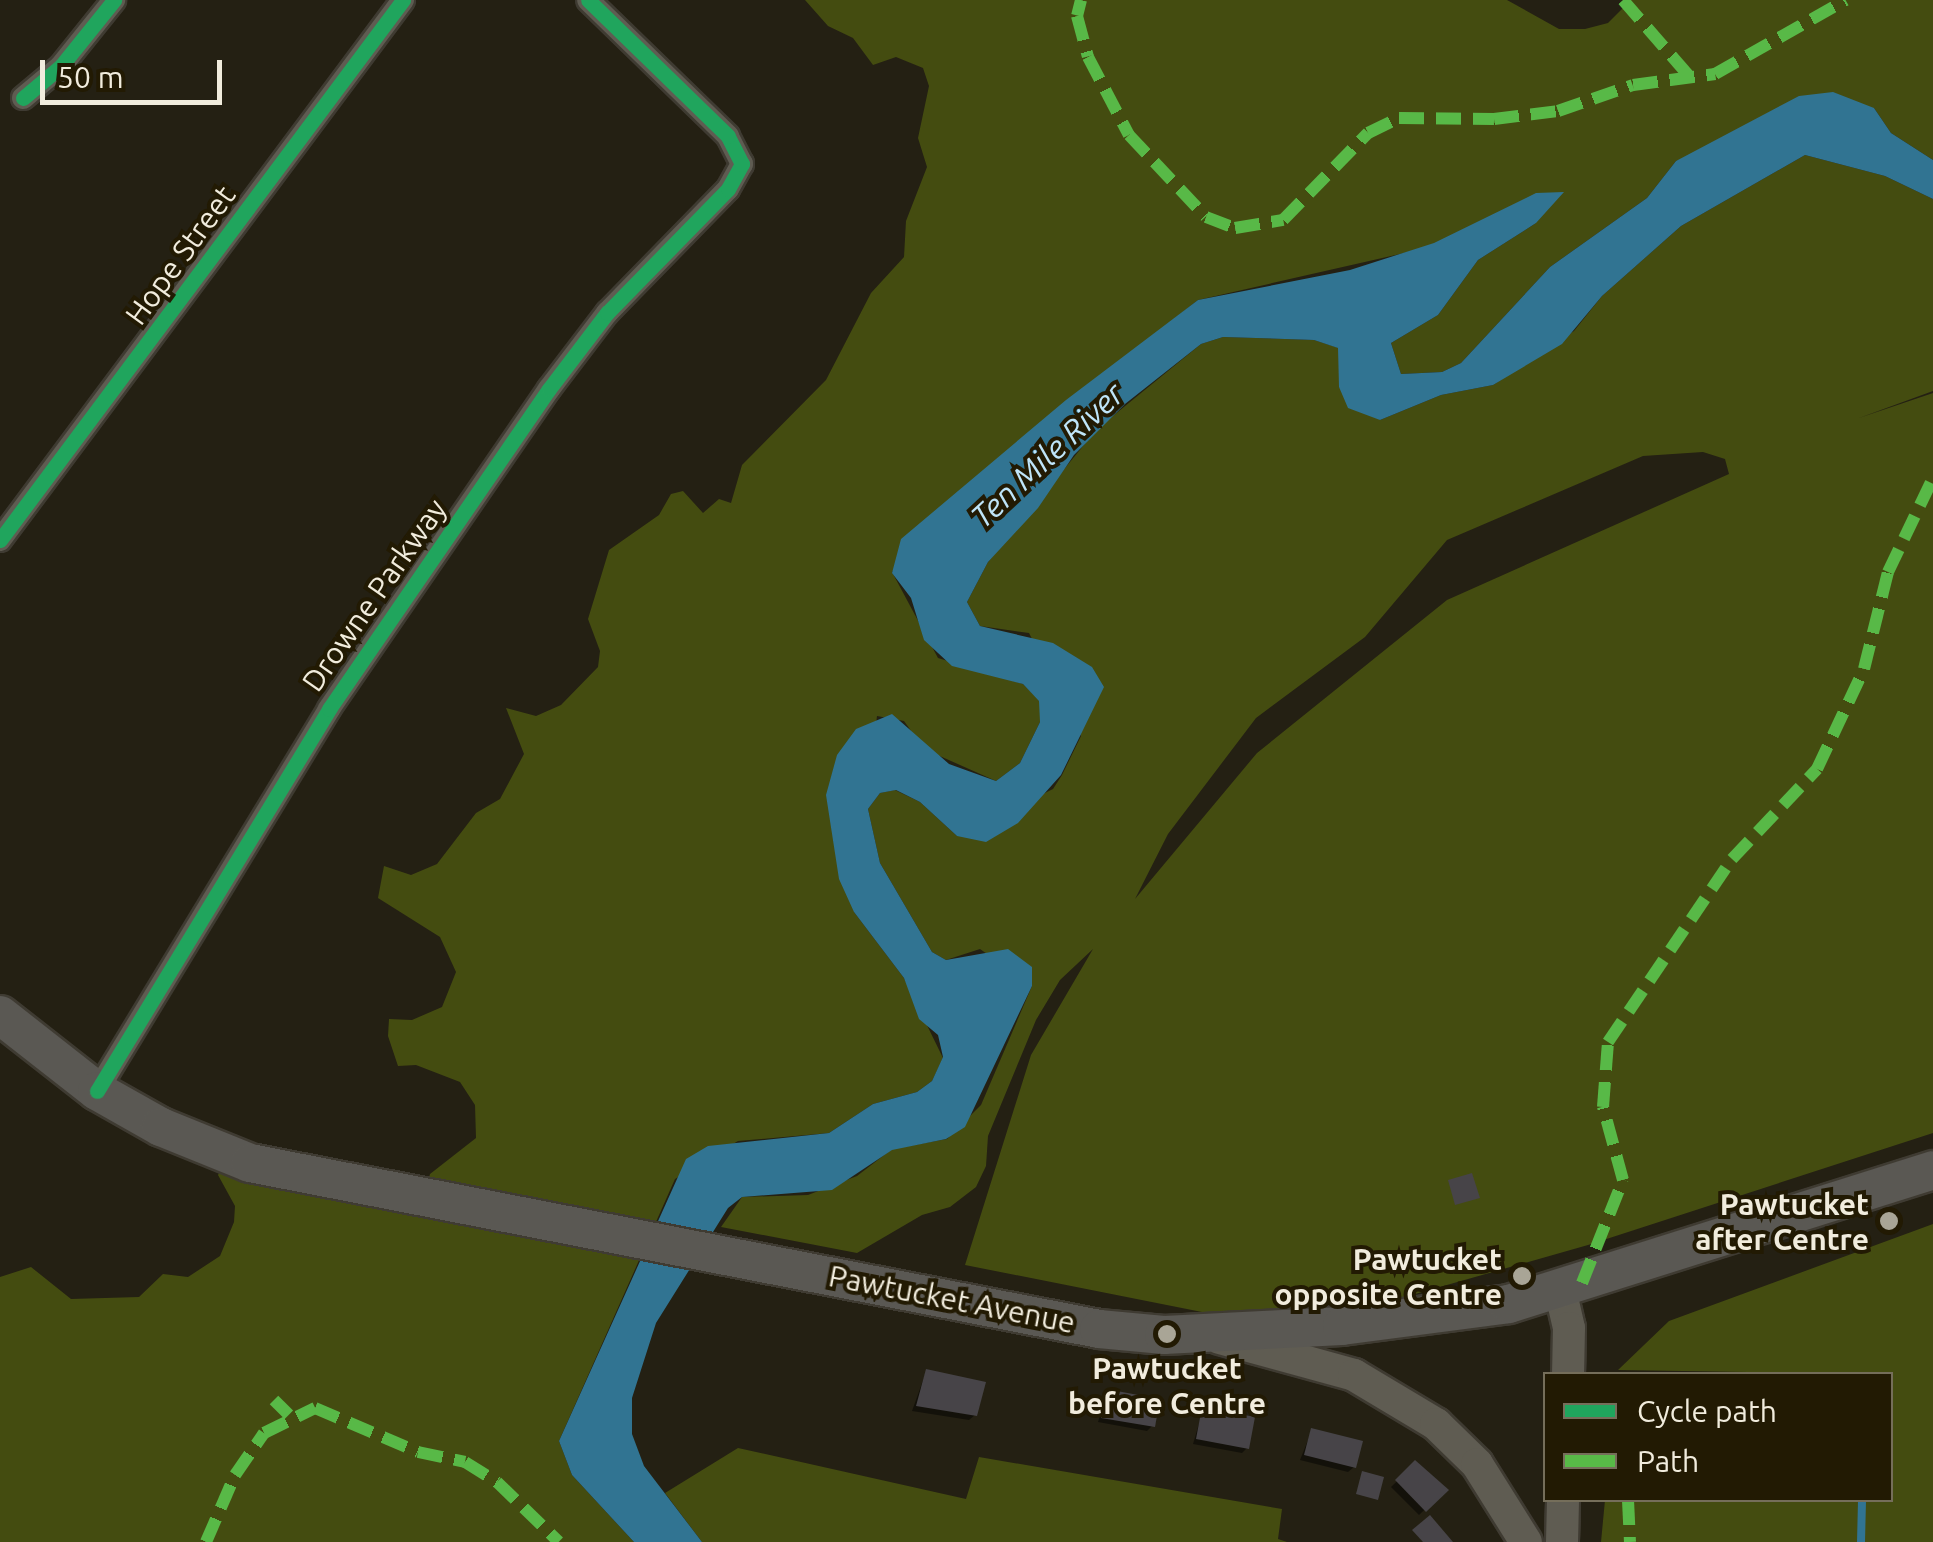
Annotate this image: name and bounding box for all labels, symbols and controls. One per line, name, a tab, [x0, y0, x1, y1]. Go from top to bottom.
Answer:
scale bar	[45, 40, 228, 102]
text: 50 m	[57, 60, 124, 94]
street label: Hope Street	[117, 178, 243, 332]
water label: Ten Mile River	[963, 374, 1131, 536]
street label: Drowne Parkway	[294, 492, 454, 698]
place label: Pawtucket after Centre	[1695, 1186, 1869, 1256]
marker: Pawtucket after Centre	[1878, 1210, 1900, 1232]
place label: Pawtucket opposite Centre	[1275, 1241, 1502, 1312]
street label: Pawtucket Avenue	[826, 1257, 1078, 1341]
marker: Pawtucket opposite Centre	[1511, 1265, 1533, 1287]
marker: Pawtucket before Centre	[1156, 1323, 1178, 1345]
place label: Pawtucket before Centre	[1068, 1350, 1266, 1420]
legend	[1543, 1372, 1893, 1502]
text: Cycle path	[1637, 1394, 1777, 1428]
text: Path	[1637, 1444, 1699, 1478]

